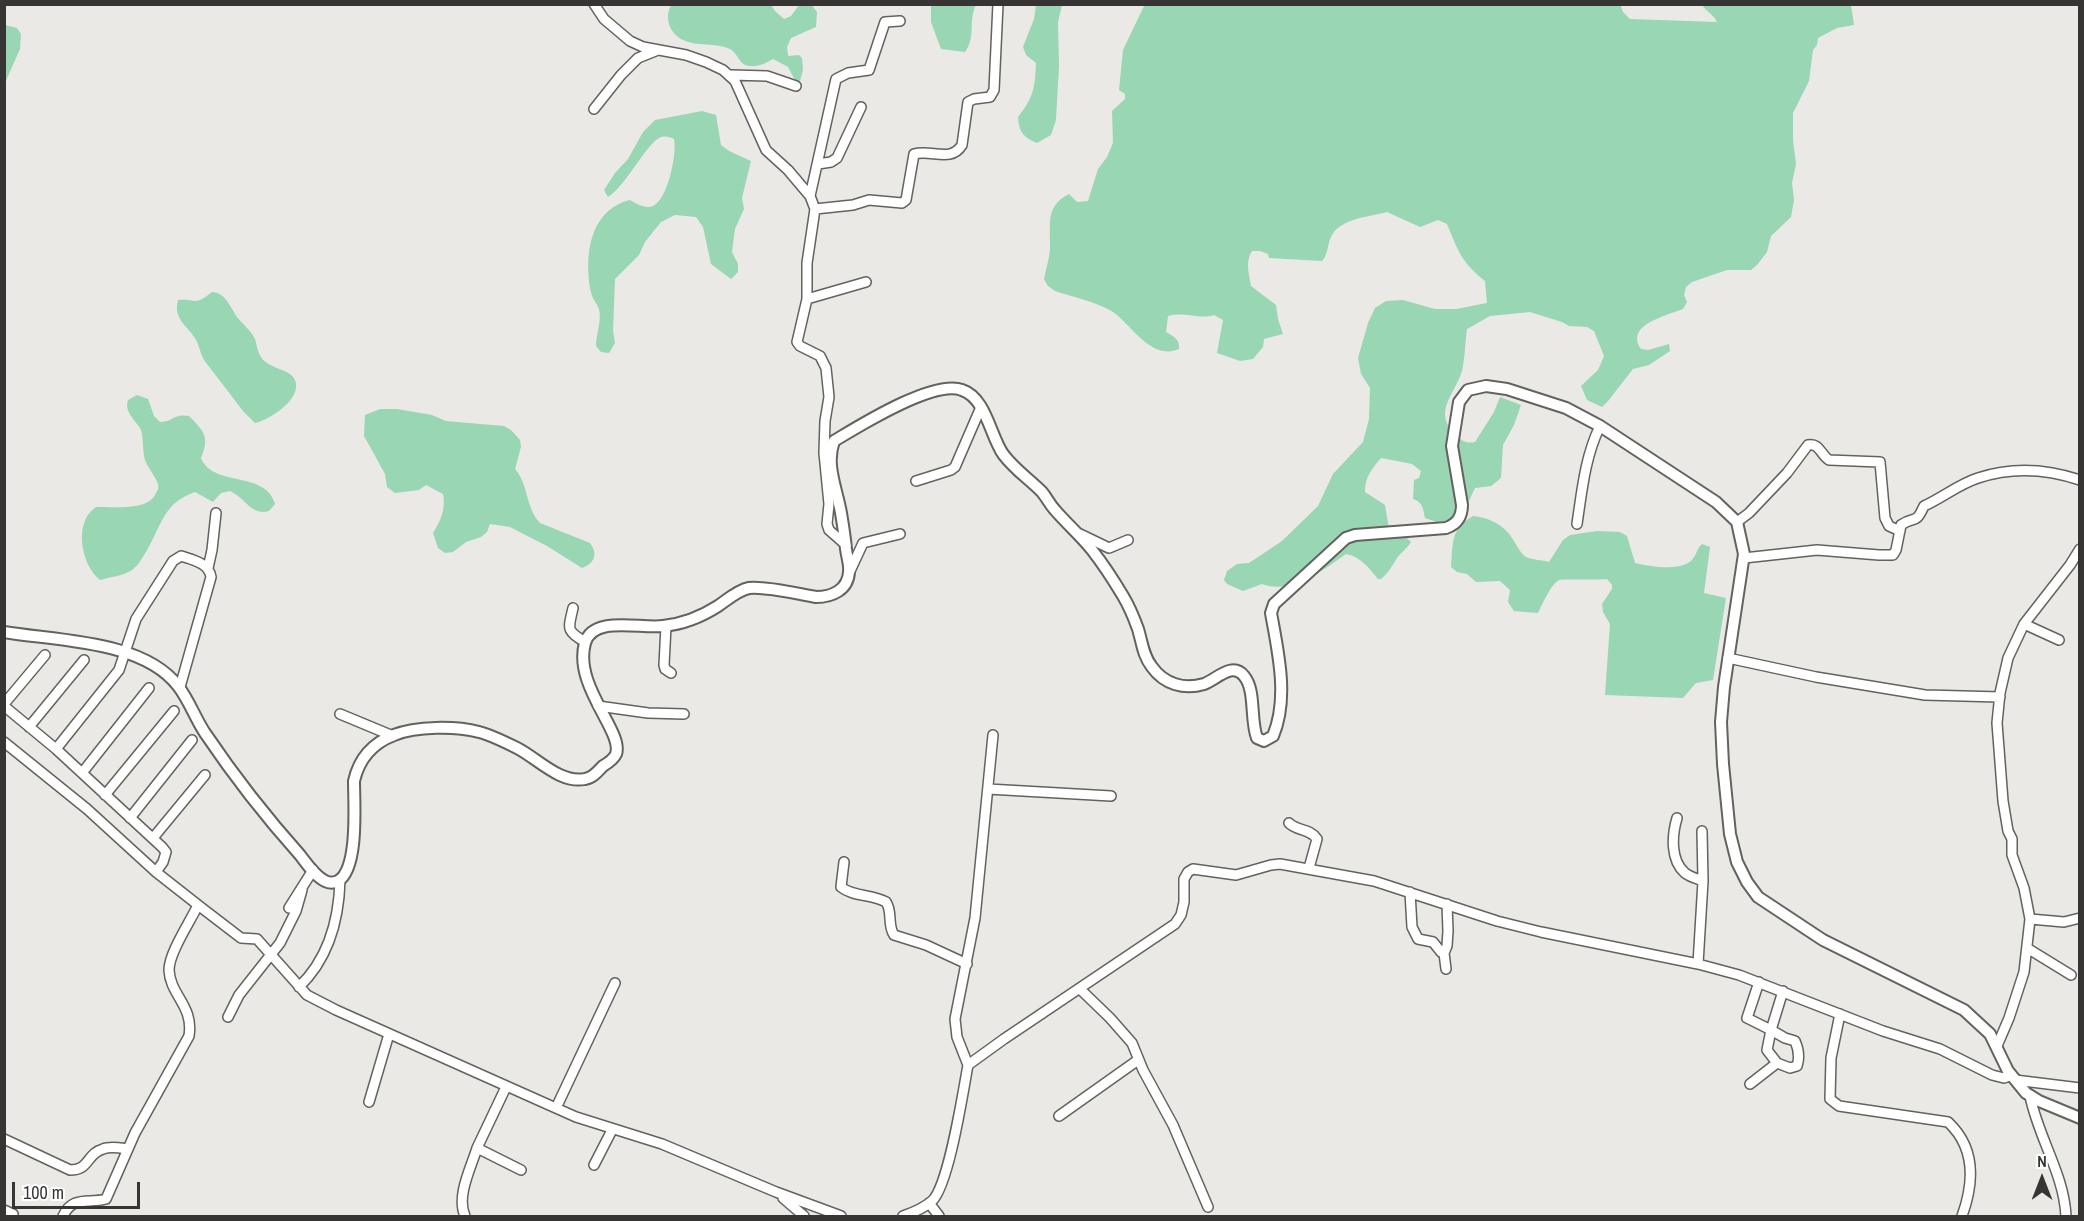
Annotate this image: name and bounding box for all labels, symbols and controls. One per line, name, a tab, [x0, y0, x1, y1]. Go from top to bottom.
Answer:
north arrow	[2012, 1149, 2072, 1209]
text: N	[2037, 1150, 2047, 1172]
scale bar	[15, 1170, 142, 1208]
text: 100 m	[23, 1180, 64, 1205]

